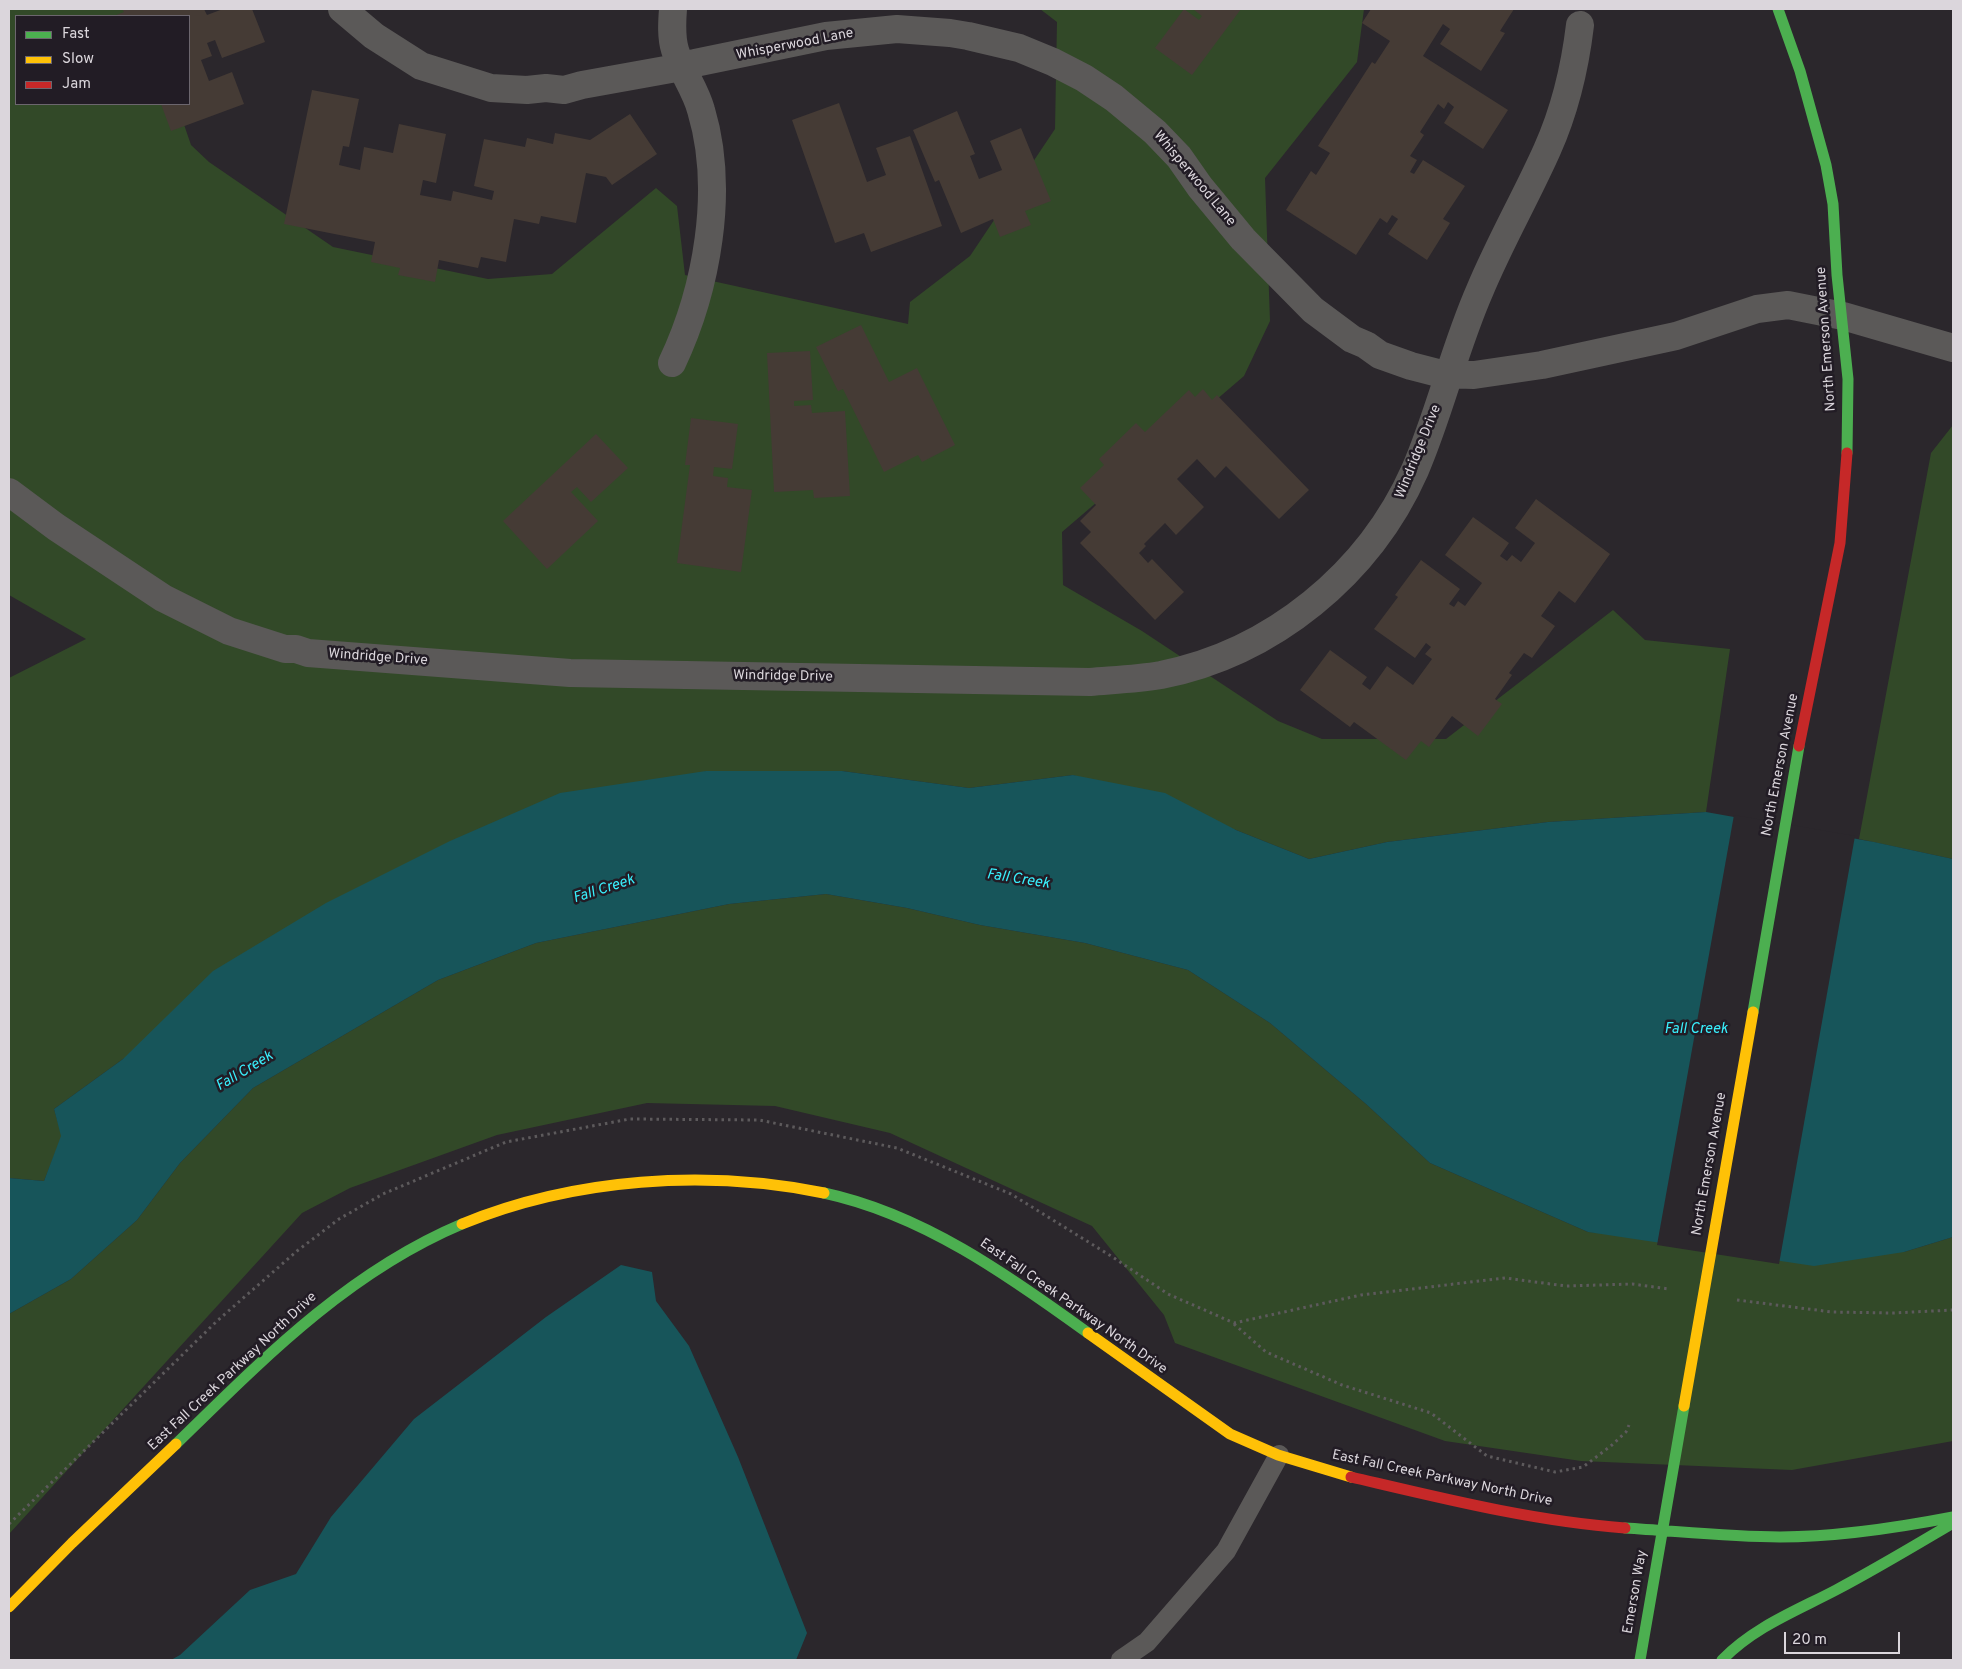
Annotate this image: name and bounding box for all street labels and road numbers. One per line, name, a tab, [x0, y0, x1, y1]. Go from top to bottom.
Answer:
street label: Whisperwood Lane	[735, 25, 855, 65]
street label: Whisperwood Lane	[1149, 128, 1239, 230]
street label: North Emerson Avenue	[1814, 266, 1840, 412]
street label: Windridge Drive	[1393, 403, 1445, 501]
street label: Windridge Drive	[328, 646, 428, 670]
street label: Windridge Drive	[733, 668, 833, 686]
street label: North Emerson Avenue	[1759, 692, 1803, 838]
street label: North Emerson Avenue	[1689, 1091, 1731, 1237]
street label: East Fall Creek Parkway North Drive	[976, 1236, 1170, 1378]
street label: East Fall Creek Parkway North Drive	[145, 1289, 321, 1455]
street label: East Fall Creek Parkway North Drive	[1330, 1447, 1554, 1511]
street label: Emerson Way	[1620, 1549, 1652, 1635]

